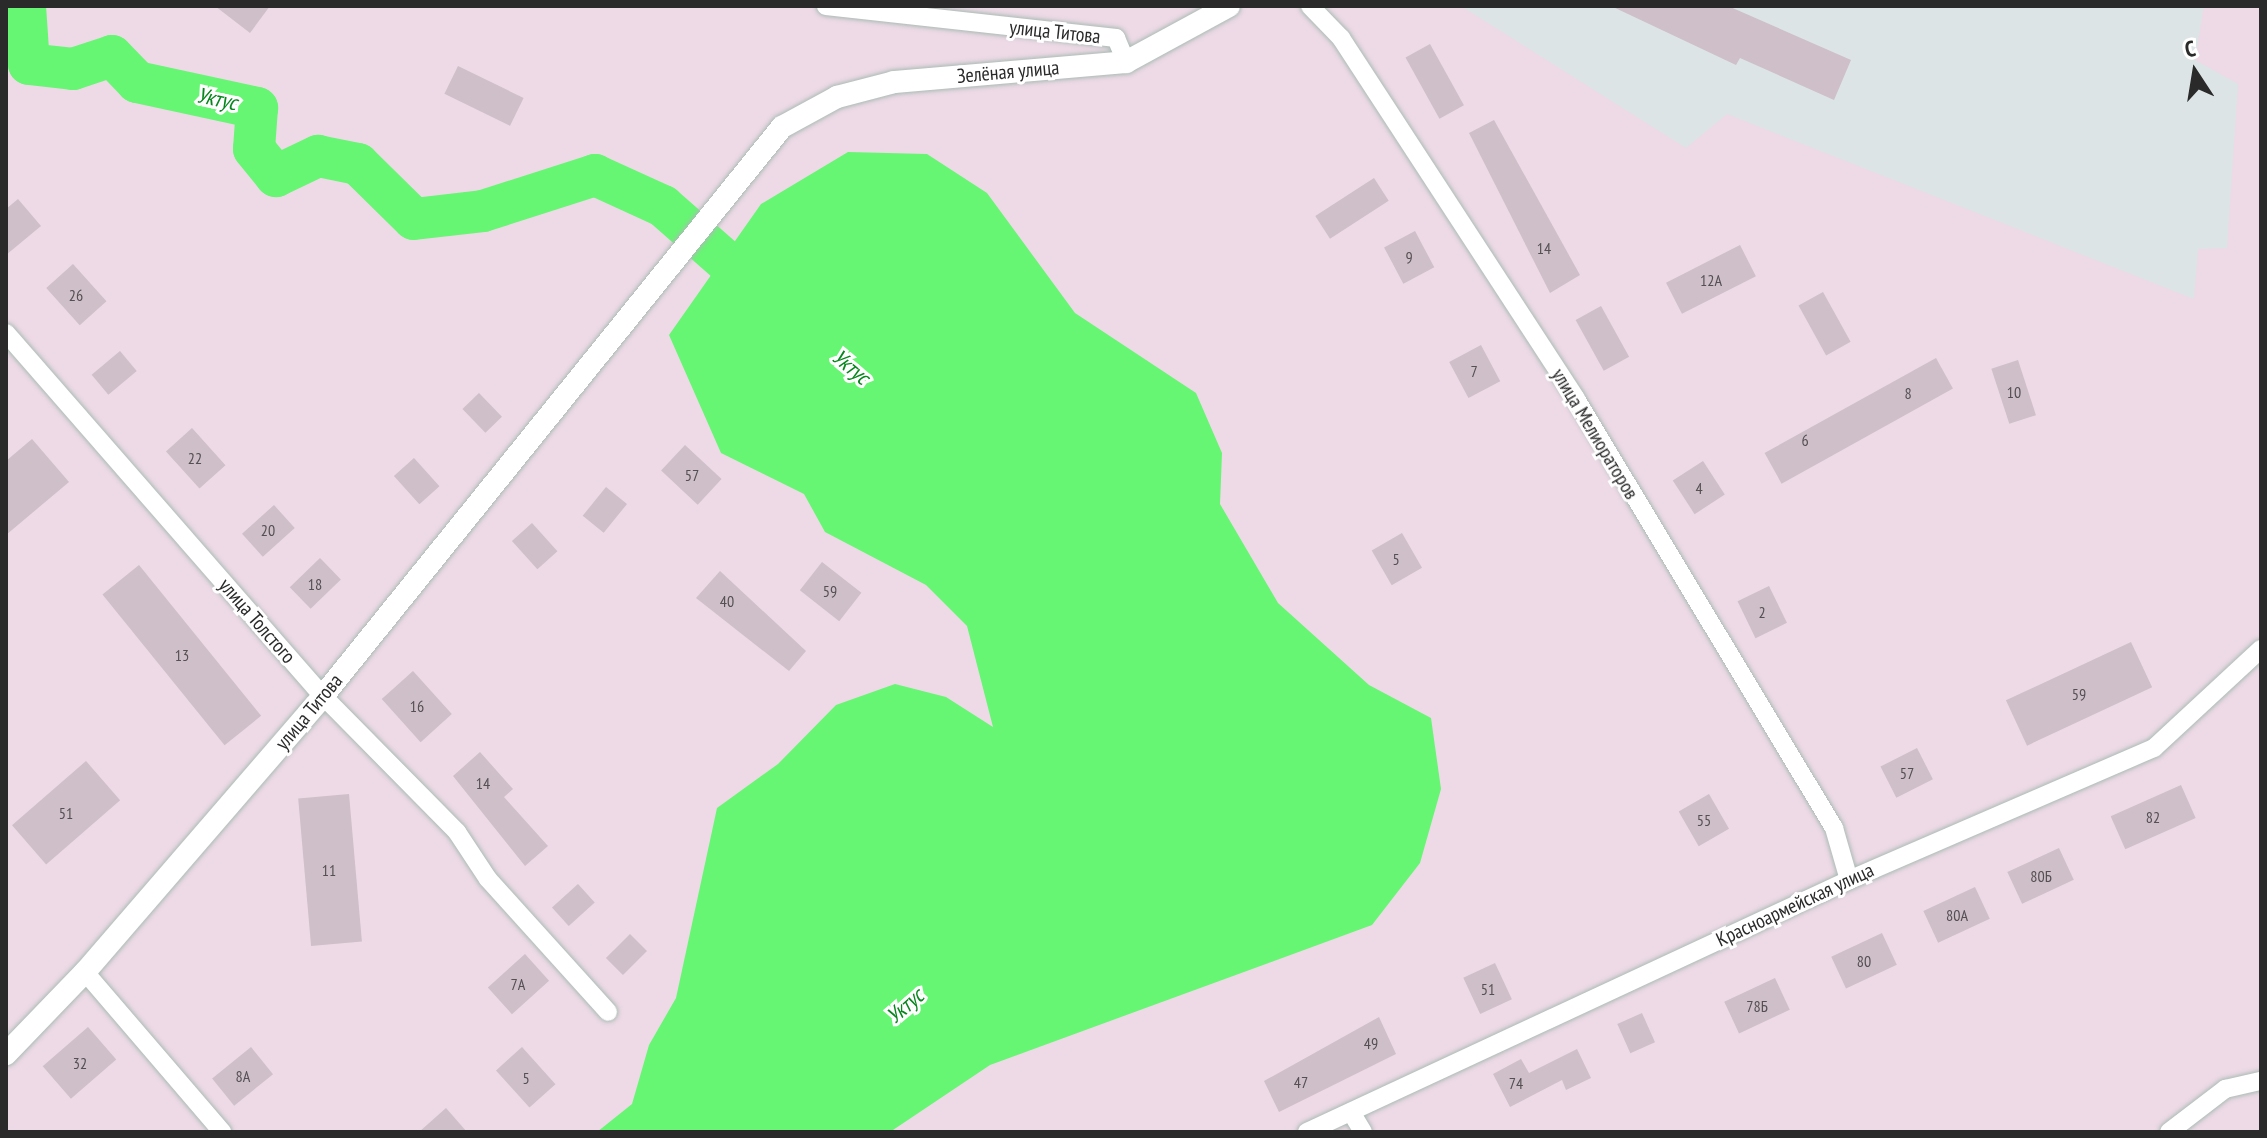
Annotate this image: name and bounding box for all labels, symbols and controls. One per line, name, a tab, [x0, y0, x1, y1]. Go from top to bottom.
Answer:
street label: улица Титова	[1008, 15, 1102, 49]
north arrow	[2155, 32, 2235, 112]
text: С	[2182, 34, 2198, 63]
street label: Зелёная улица	[956, 56, 1060, 88]
water label: Уктус	[194, 82, 240, 116]
house number: 14	[1537, 238, 1551, 258]
house number: 9	[1405, 247, 1413, 267]
house number: 12А	[1700, 270, 1722, 290]
house number: 26	[69, 285, 83, 305]
water label: Уктус	[827, 344, 875, 390]
house number: 7	[1470, 361, 1478, 381]
street label: улица Мелиораторов	[1546, 364, 1644, 504]
house number: 10	[2007, 382, 2021, 402]
house number: 8	[1904, 383, 1912, 403]
house number: 6	[1801, 430, 1809, 450]
house number: 22	[188, 448, 202, 468]
house number: 57	[685, 465, 699, 485]
house number: 4	[1695, 478, 1703, 498]
house number: 20	[261, 520, 275, 540]
house number: 5	[1392, 549, 1400, 569]
street label: улица Толстого	[214, 574, 300, 668]
house number: 18	[308, 574, 322, 594]
house number: 59	[823, 581, 837, 601]
house number: 40	[720, 591, 734, 611]
house number: 2	[1758, 602, 1766, 622]
house number: 13	[175, 645, 189, 665]
street label: улица Титова	[270, 669, 348, 755]
house number: 59	[2072, 684, 2086, 704]
house number: 16	[410, 696, 424, 716]
house number: 57	[1900, 763, 1914, 783]
house number: 14	[476, 773, 490, 793]
house number: 51	[59, 803, 73, 823]
house number: 82	[2146, 807, 2160, 827]
house number: 55	[1697, 810, 1711, 830]
street label: Красноармейская улица	[1712, 858, 1878, 952]
house number: 11	[322, 860, 336, 880]
house number: 80Б	[2030, 866, 2052, 886]
house number: 80А	[1946, 905, 1968, 925]
house number: 80	[1857, 951, 1871, 971]
house number: 7А	[511, 974, 525, 994]
house number: 51	[1481, 979, 1495, 999]
water label: Уктус	[881, 983, 929, 1029]
house number: 78Б	[1746, 996, 1768, 1016]
house number: 49	[1364, 1033, 1378, 1053]
house number: 32	[73, 1053, 87, 1073]
house number: 8А	[236, 1066, 250, 1086]
house number: 5	[522, 1068, 530, 1088]
house number: 47	[1294, 1072, 1308, 1092]
house number: 74	[1509, 1073, 1523, 1093]

